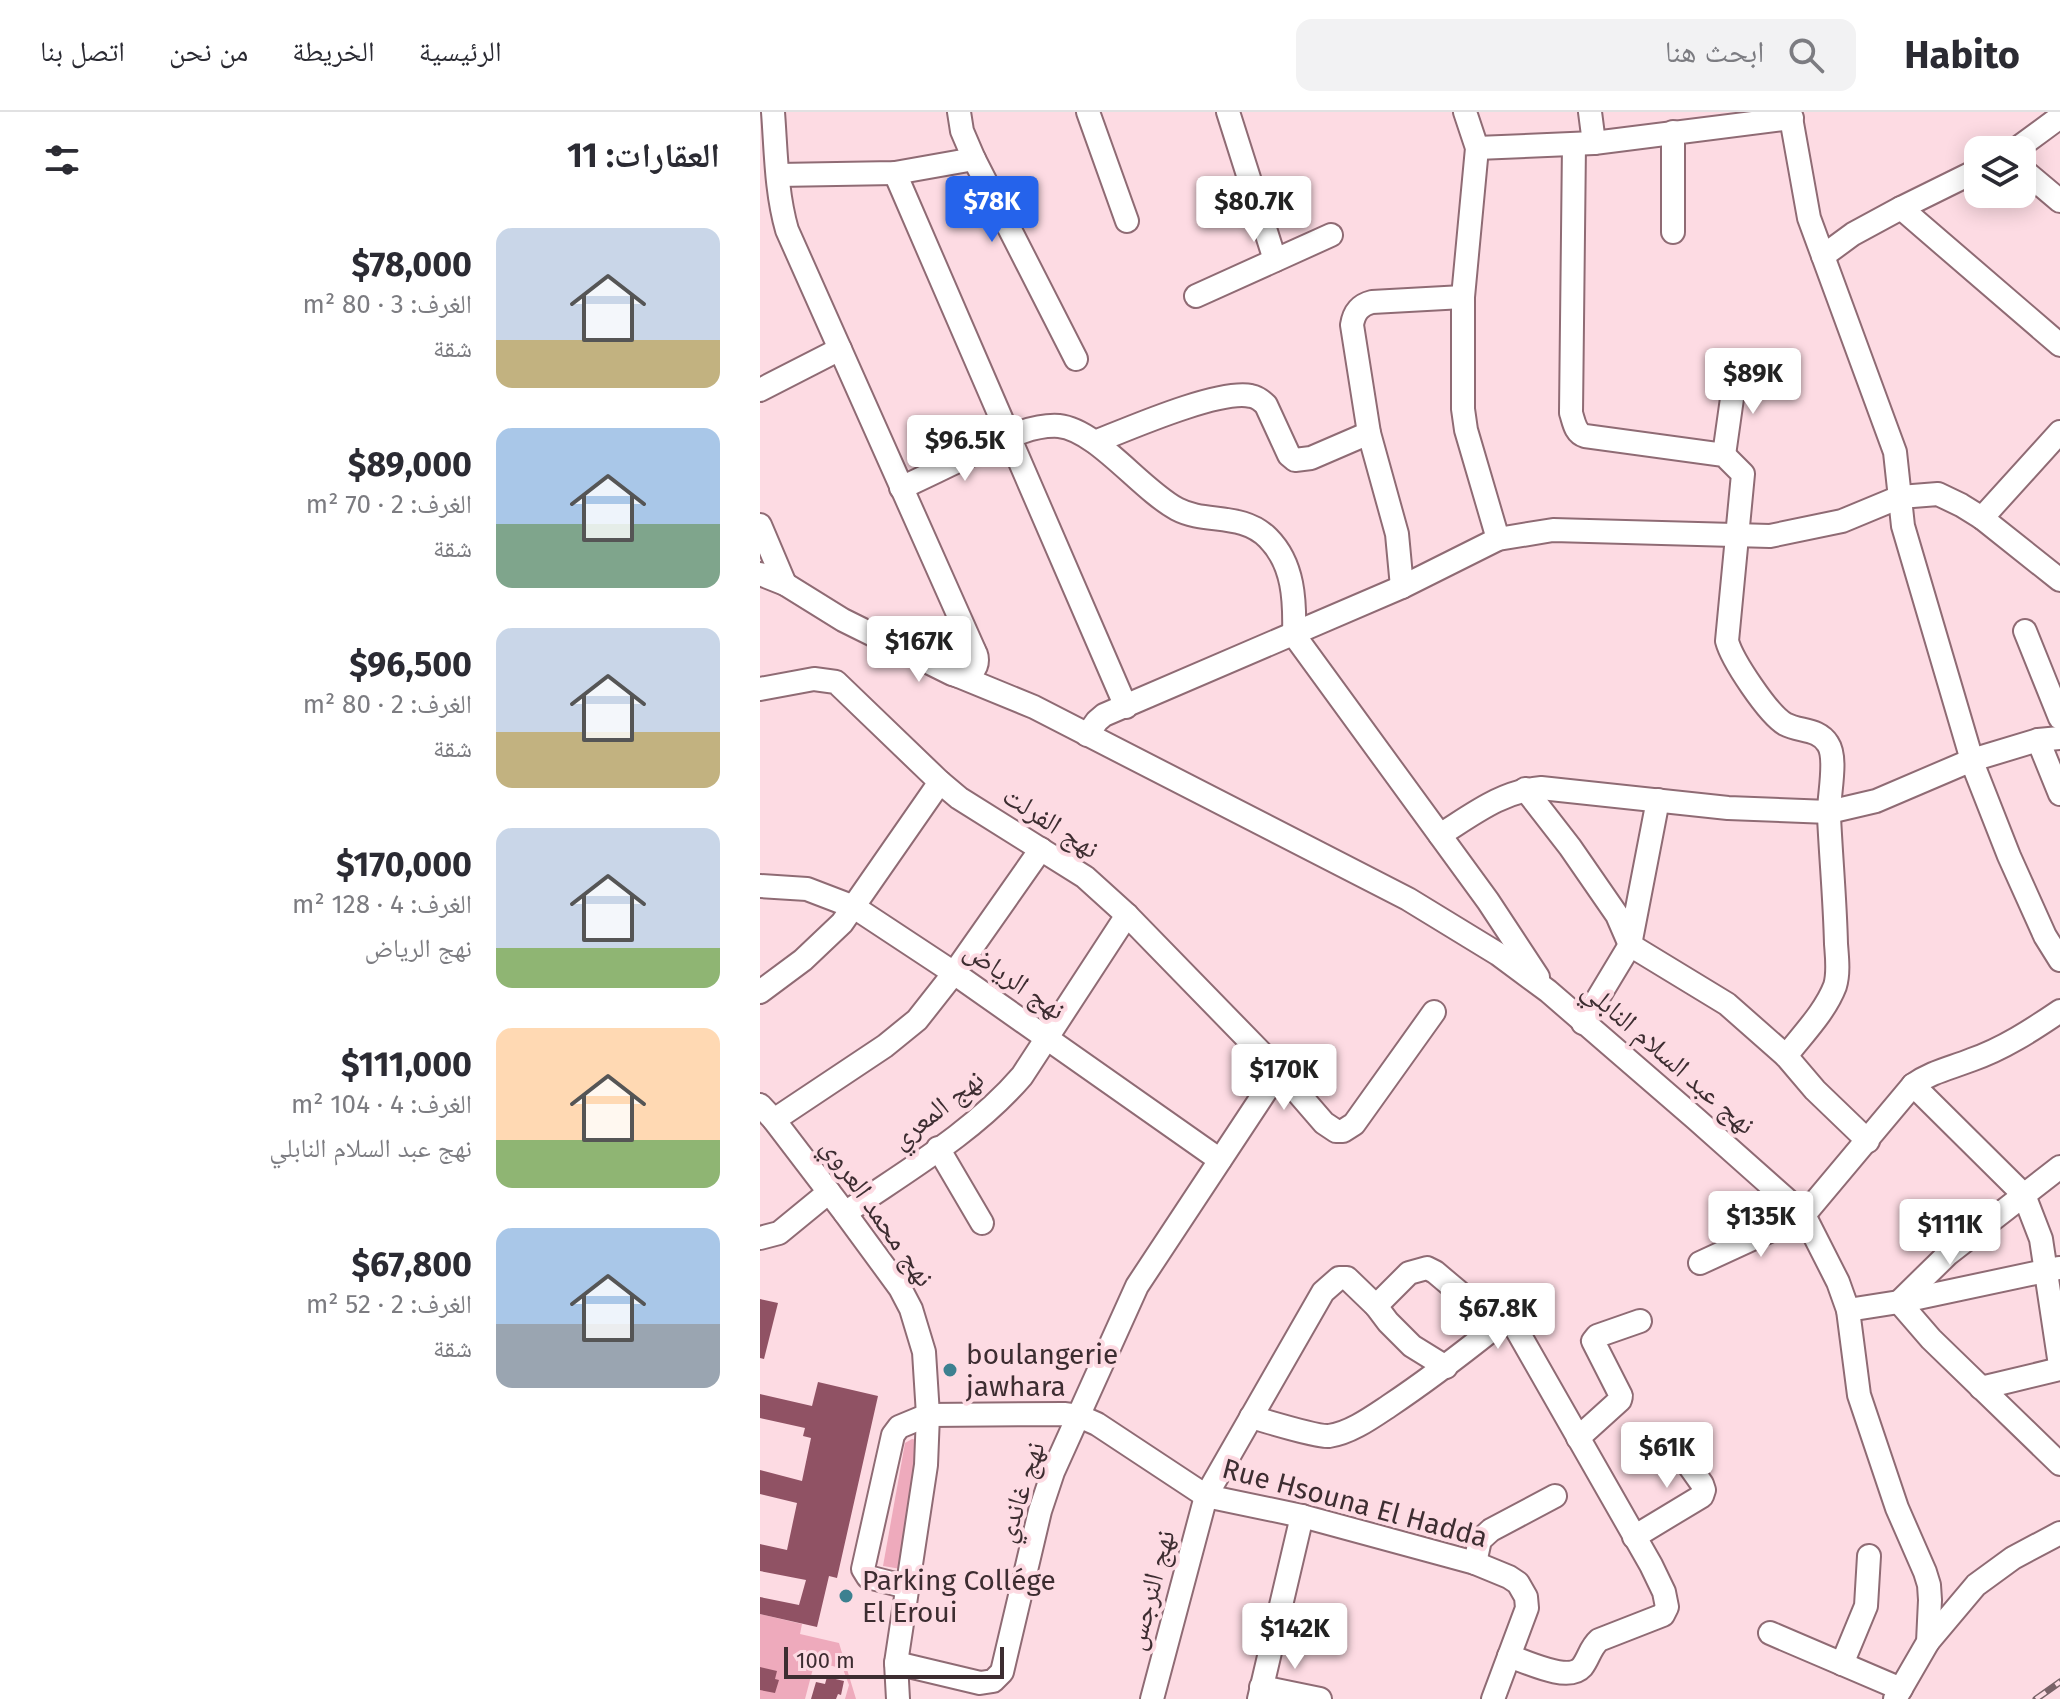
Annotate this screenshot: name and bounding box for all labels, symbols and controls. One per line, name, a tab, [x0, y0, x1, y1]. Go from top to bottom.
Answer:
search box	[1296, 19, 1856, 91]
text: Habito	[1904, 32, 2020, 78]
icon: search	[1784, 33, 1828, 77]
text: ابحث هنا	[1665, 34, 1764, 70]
text: اتصل بنا	[40, 35, 125, 68]
text: من نحن	[169, 35, 248, 68]
text: الخريطة	[292, 35, 375, 68]
text: الرئيسية	[419, 35, 502, 68]
text: العقارات: 11	[567, 135, 720, 176]
map controls	[1964, 136, 2036, 208]
button: layers	[1964, 136, 2036, 208]
icon: filters	[40, 138, 84, 182]
pin: $78K	[945, 176, 1039, 244]
pin: $80.7K	[1189, 176, 1319, 244]
text: $78K	[963, 186, 1021, 217]
text: $80.7K	[1214, 186, 1294, 217]
text: $78,000	[352, 244, 472, 285]
icon: home	[560, 260, 656, 356]
text: الغرف: 3 · 80 m²	[303, 289, 472, 320]
text: شقة	[433, 333, 472, 364]
pin: $89K	[1706, 348, 1800, 416]
text: $89K	[1723, 358, 1783, 389]
pin: $96.5K	[900, 415, 1030, 483]
text: $96.5K	[925, 425, 1005, 456]
text: $89,000	[348, 444, 472, 485]
icon: home	[560, 460, 656, 556]
text: الغرف: 2 · 70 m²	[306, 489, 472, 520]
text: شقة	[433, 533, 472, 564]
pin: $167K	[863, 616, 975, 684]
text: $167K	[885, 626, 953, 657]
text: $96,500	[349, 644, 472, 685]
icon: home	[560, 660, 656, 756]
text: الغرف: 2 · 80 m²	[303, 689, 472, 720]
text: شقة	[433, 733, 472, 764]
street label: نهج الفرلت	[996, 779, 1105, 866]
text: $170,000	[336, 844, 472, 885]
icon: home	[560, 860, 656, 956]
text: الغرف: 4 · 128 m²	[292, 889, 472, 920]
text: نهج الرياض	[365, 933, 472, 964]
street label: نهج الرياض	[958, 933, 1072, 1028]
street label: نهج عبد السلام النابلي	[1572, 973, 1762, 1146]
text: $111,000	[341, 1044, 472, 1085]
pin: $170K	[1228, 1044, 1340, 1112]
text: $170K	[1250, 1054, 1318, 1085]
icon: home	[560, 1060, 656, 1156]
street label: نهج المعري	[884, 1063, 994, 1160]
text: الغرف: 4 · 104 m²	[291, 1089, 472, 1120]
street label: نهج محمد العروي	[810, 1131, 941, 1296]
text: نهج عبد السلام النابلي	[269, 1133, 472, 1164]
pin: $135K	[1705, 1191, 1817, 1259]
pin: $111K	[1894, 1199, 2006, 1267]
text: $135K	[1726, 1201, 1796, 1232]
text: $111K	[1917, 1209, 1983, 1240]
text: $67,800	[351, 1244, 472, 1285]
icon: home	[560, 1260, 656, 1356]
pin: $67.8K	[1433, 1283, 1563, 1351]
text: الغرف: 2 · 52 m²	[306, 1289, 472, 1320]
text: $67.8K	[1459, 1293, 1537, 1324]
text: شقة	[433, 1333, 472, 1364]
place label: boulangerie jawhara	[965, 1338, 1118, 1403]
marker: boulangerie jawhara	[941, 1361, 959, 1379]
pin: $61K	[1620, 1422, 1714, 1490]
text: $61K	[1639, 1432, 1695, 1463]
street label: نهج غاندي	[988, 1437, 1058, 1548]
street label: Rue Hsouna El Hadda	[1219, 1452, 1491, 1554]
street label: نهج النرجس	[1118, 1526, 1183, 1654]
place label: Parking Collége El Eroui	[862, 1564, 1056, 1629]
marker: Parking Collége El Eroui	[837, 1587, 855, 1605]
pin: $142K	[1239, 1603, 1351, 1671]
text: $142K	[1260, 1613, 1330, 1644]
scale bar	[784, 1643, 1004, 1679]
text: 100 m	[796, 1647, 855, 1674]

